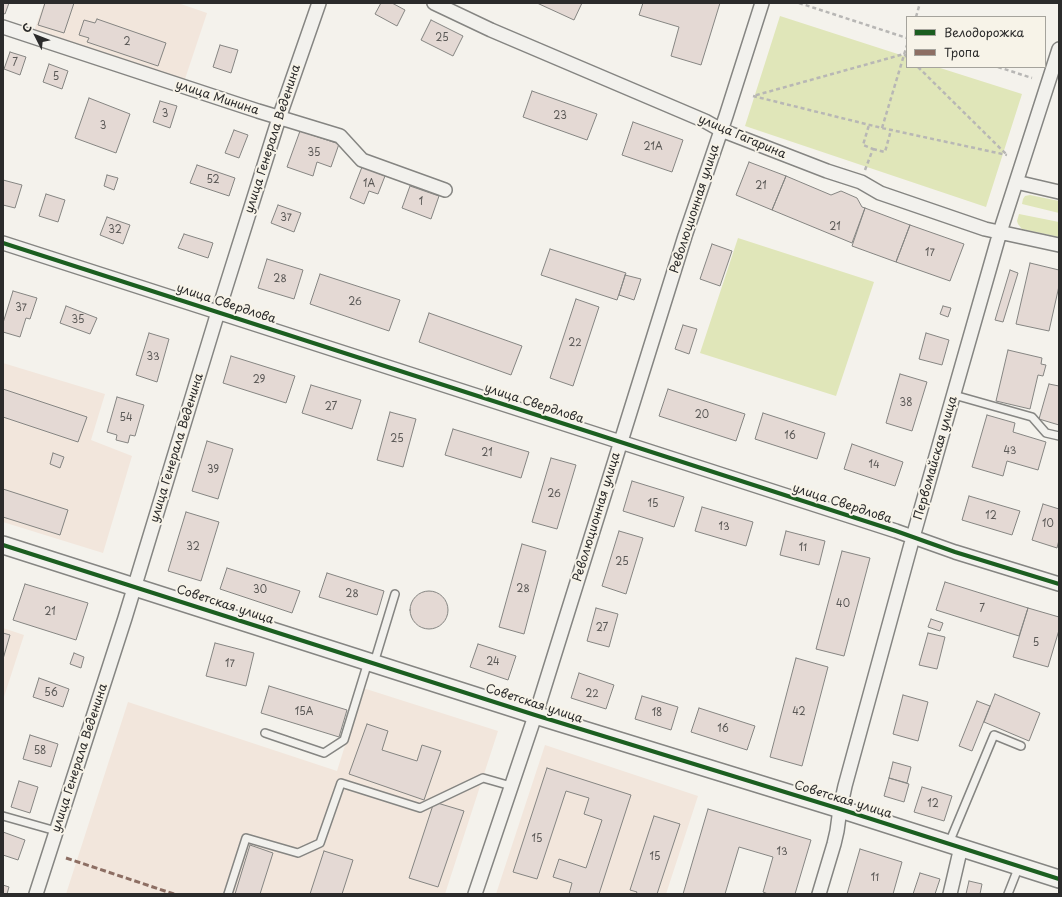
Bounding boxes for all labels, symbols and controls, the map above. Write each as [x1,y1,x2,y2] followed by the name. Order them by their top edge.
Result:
[16,16,56,56] north arrow
[906,16,1046,68] legend
[18,19,36,36] text: С
[944,23,1024,41] text: Велодорожка
[435,32,449,44] house number: 25
[123,36,131,48] house number: 2
[944,43,980,61] text: Тропа
[12,57,18,69] house number: 7
[242,63,304,215] street label: улица Генерала Веденина
[53,71,59,83] house number: 5
[173,78,261,118] street label: улица Минина
[162,108,168,120] house number: 3
[553,110,567,122] house number: 23
[696,112,788,162] street label: улица Гагарина
[100,120,106,132] house number: 3
[643,141,663,153] house number: 21А
[667,143,723,275] street label: Революционная улица
[308,147,320,159] house number: 35
[206,174,220,186] house number: 52
[363,178,375,190] house number: 1А
[755,180,767,192] house number: 21
[419,196,423,208] house number: 1
[280,212,292,224] house number: 37
[829,221,841,233] house number: 21
[108,224,122,236] house number: 32
[925,247,935,259] house number: 17
[273,273,287,285] house number: 28
[174,281,278,327] street label: улица Свердлова
[348,296,362,308] house number: 26
[15,302,27,314] house number: 37
[72,314,84,326] house number: 35
[568,337,582,349] house number: 22
[146,351,160,363] house number: 33
[147,372,207,524] street label: улица Генерала Веденина
[253,374,265,386] house number: 29
[482,381,586,427] street label: улица Свердлова
[911,395,961,521] street label: Первомайская улица
[900,397,912,409] house number: 38
[325,401,337,413] house number: 27
[695,409,709,421] house number: 20
[119,412,133,424] house number: 54
[784,430,796,442] house number: 16
[390,433,404,445] house number: 25
[1004,445,1016,457] house number: 43
[481,447,493,459] house number: 21
[570,451,624,583] street label: Революционная улица
[868,459,880,471] house number: 14
[207,464,219,476] house number: 39
[790,481,894,527] street label: улица Свердлова
[547,488,561,500] house number: 26
[648,498,658,510] house number: 15
[985,510,997,522] house number: 12
[1042,518,1054,530] house number: 10
[718,521,730,533] house number: 13
[186,541,200,553] house number: 32
[799,542,807,554] house number: 11
[615,556,629,568] house number: 25
[175,582,275,628] street label: Советская улица
[516,583,530,595] house number: 28
[253,584,267,596] house number: 30
[345,588,359,600] house number: 28
[836,598,850,610] house number: 40
[979,603,985,615] house number: 7
[44,606,56,618] house number: 21
[596,622,608,634] house number: 27
[1033,637,1039,649] house number: 5
[486,656,500,668] house number: 24
[225,658,235,670] house number: 17
[484,681,584,727] street label: Советская улица
[49,682,111,834] street label: улица Генерала Веденина
[44,687,58,699] house number: 56
[585,688,599,700] house number: 22
[295,706,313,718] house number: 15А
[792,706,806,718] house number: 42
[652,707,662,719] house number: 18
[717,723,729,735] house number: 16
[34,745,46,757] house number: 58
[792,778,894,822] street label: Советская улица
[927,798,939,810] house number: 12
[532,833,542,845] house number: 15
[776,846,788,858] house number: 13
[650,851,660,863] house number: 15
[871,872,879,884] house number: 11

